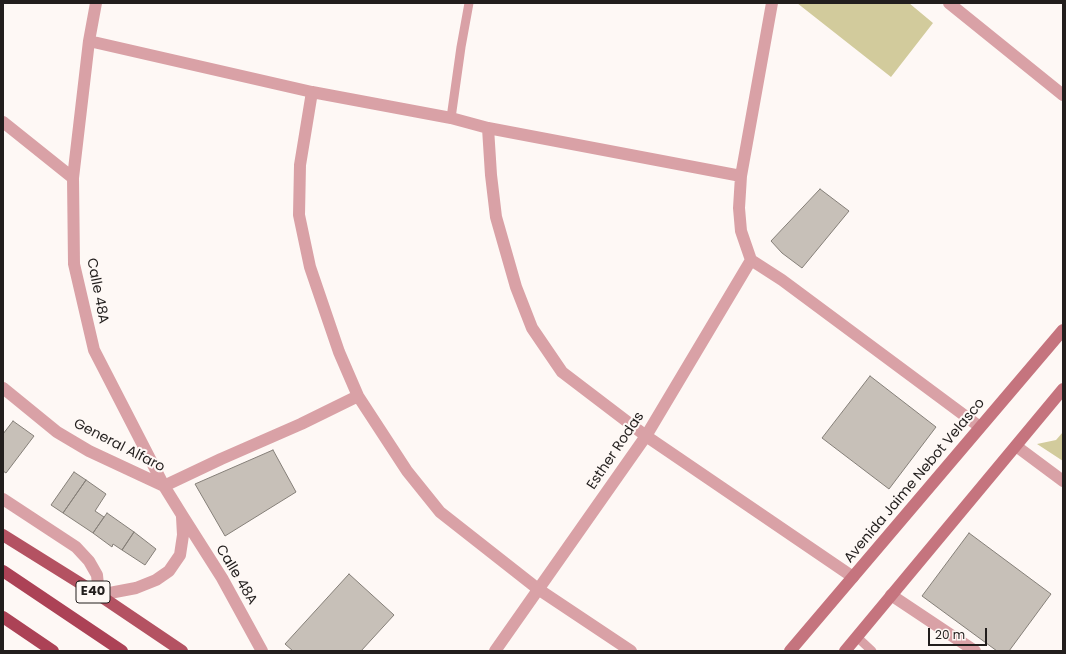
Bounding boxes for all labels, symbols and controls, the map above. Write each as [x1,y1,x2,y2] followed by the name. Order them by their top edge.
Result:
[82,257,112,325] street label: Calle 48A
[841,395,989,567] street label: Avenida Jaime Nebot Velasco
[584,409,648,493] street label: Esther Rodas
[71,416,167,476] street label: General Alfaro
[212,542,260,608] street label: Calle 48A
[76,581,110,603] road number: E40
[930,620,989,646] scale bar
[935,626,965,643] text: 20 m

